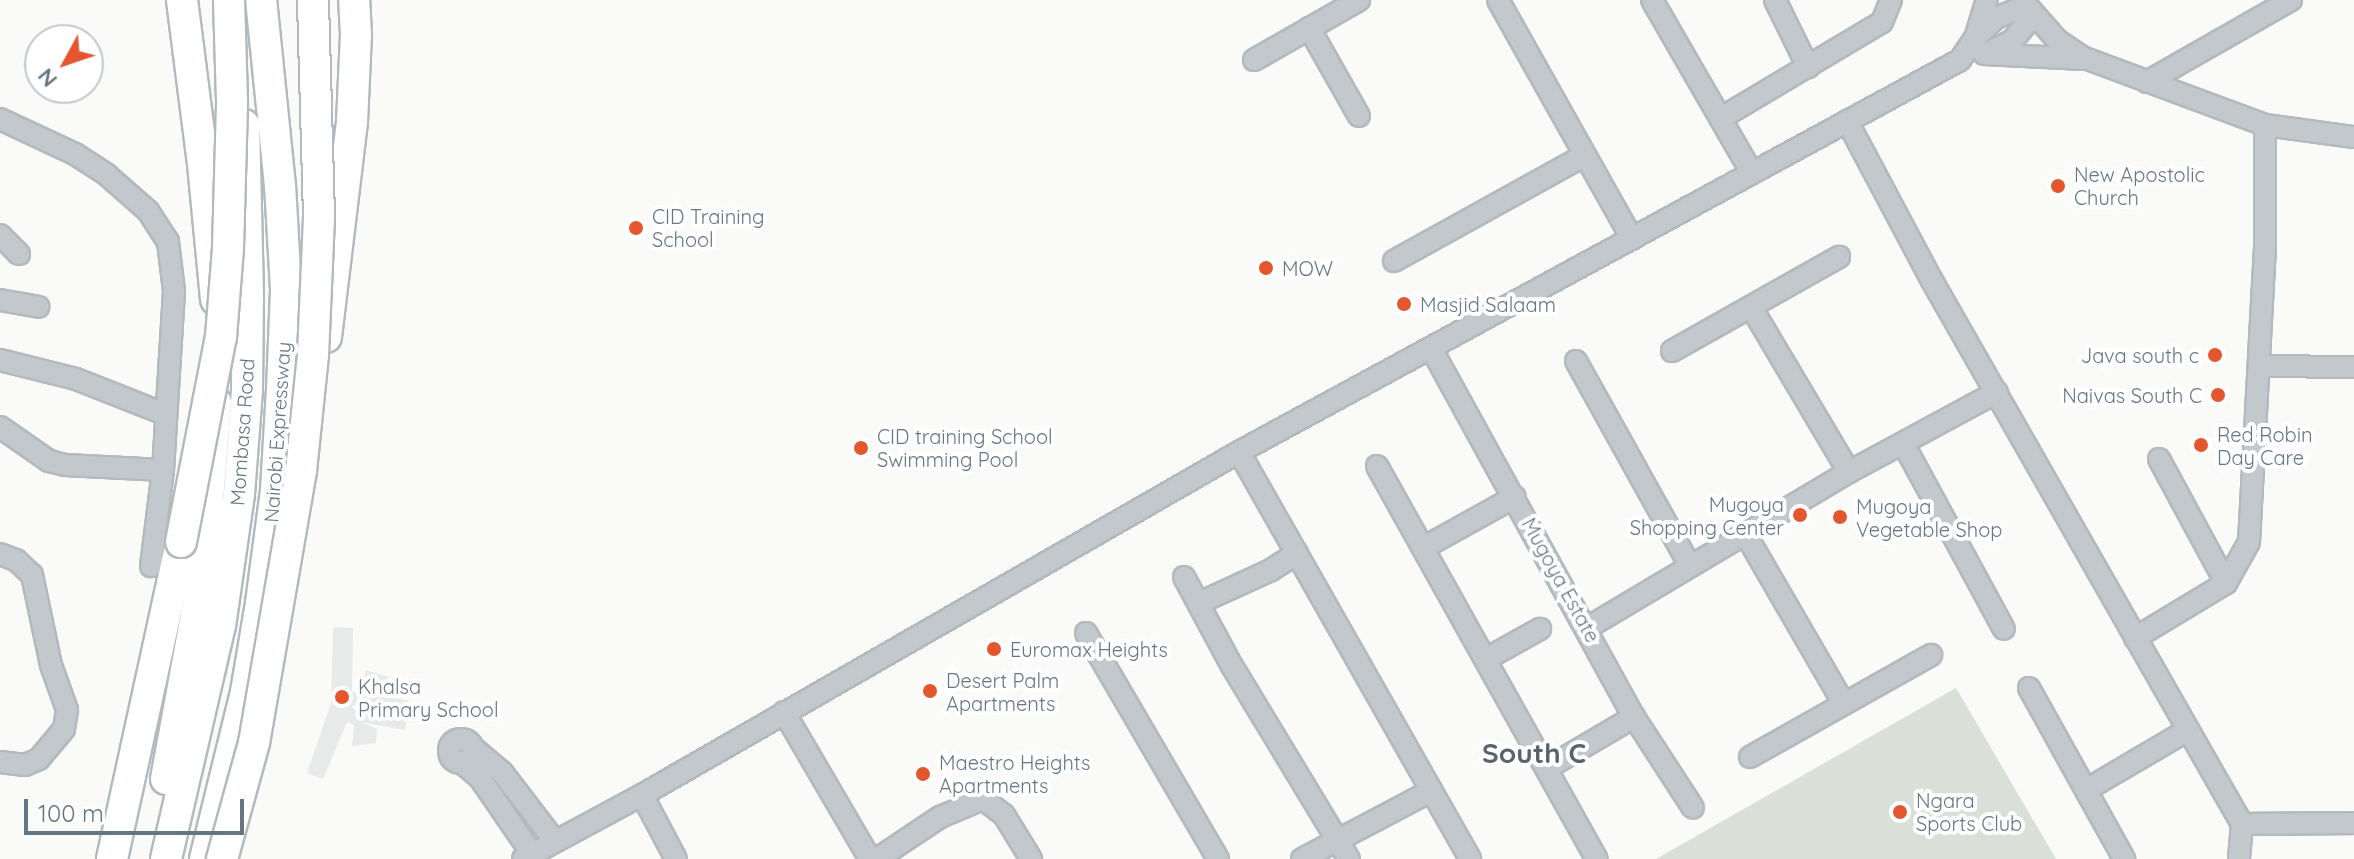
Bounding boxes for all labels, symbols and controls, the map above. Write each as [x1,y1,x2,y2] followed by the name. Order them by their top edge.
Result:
[24,24,104,104] north arrow
[31,63,63,93] text: N
[2074,162,2205,209] place label: New Apostolic Church
[2049,177,2067,195] marker: New Apostolic Church
[652,204,765,251] place label: CID Training School
[627,219,645,237] marker: CID Training School
[1282,256,1333,280] place label: MOW
[1257,259,1275,277] marker: MOW
[1420,292,1556,316] place label: Masjid Salaam
[1395,295,1413,313] marker: Masjid Salaam
[259,341,295,523] street label: Nairobi Expressway
[2081,343,2199,367] place label: Java south c
[2206,346,2224,364] marker: Java south c
[225,357,259,507] street label: Mombasa Road
[2062,383,2202,407] place label: Naivas South C
[2209,386,2227,404] marker: Naivas South C
[2217,422,2313,469] place label: Red Robin Day Care
[877,424,1053,471] place label: CID training School Swimming Pool
[2192,436,2210,454] marker: Red Robin Day Care
[852,439,870,457] marker: CID training School Swimming Pool
[1630,492,1784,539] place label: Mugoya Shopping Center
[1856,494,2002,541] place label: Mugoya Vegetable Shop
[1791,506,1809,524] marker: Mugoya Shopping Center
[1831,508,1849,526] marker: Mugoya Vegetable Shop
[1517,514,1605,646] street label: Mugoya Estate
[1010,637,1168,661] place label: Euromax Heights
[985,640,1003,658] marker: Euromax Heights
[946,668,1059,715] place label: Desert Palm Apartments
[358,674,498,721] place label: Khalsa Primary School
[921,682,939,700] marker: Desert Palm Apartments
[333,688,351,706] marker: Khalsa Primary School
[1482,736,1586,770] district label: South C
[939,750,1090,797] place label: Maestro Heights Apartments
[914,765,932,783] marker: Maestro Heights Apartments
[28,783,248,833] scale bar
[1916,788,2022,835] place label: Ngara Sports Club
[38,798,104,828] text: 100 m
[1891,803,1909,821] marker: Ngara Sports Club

